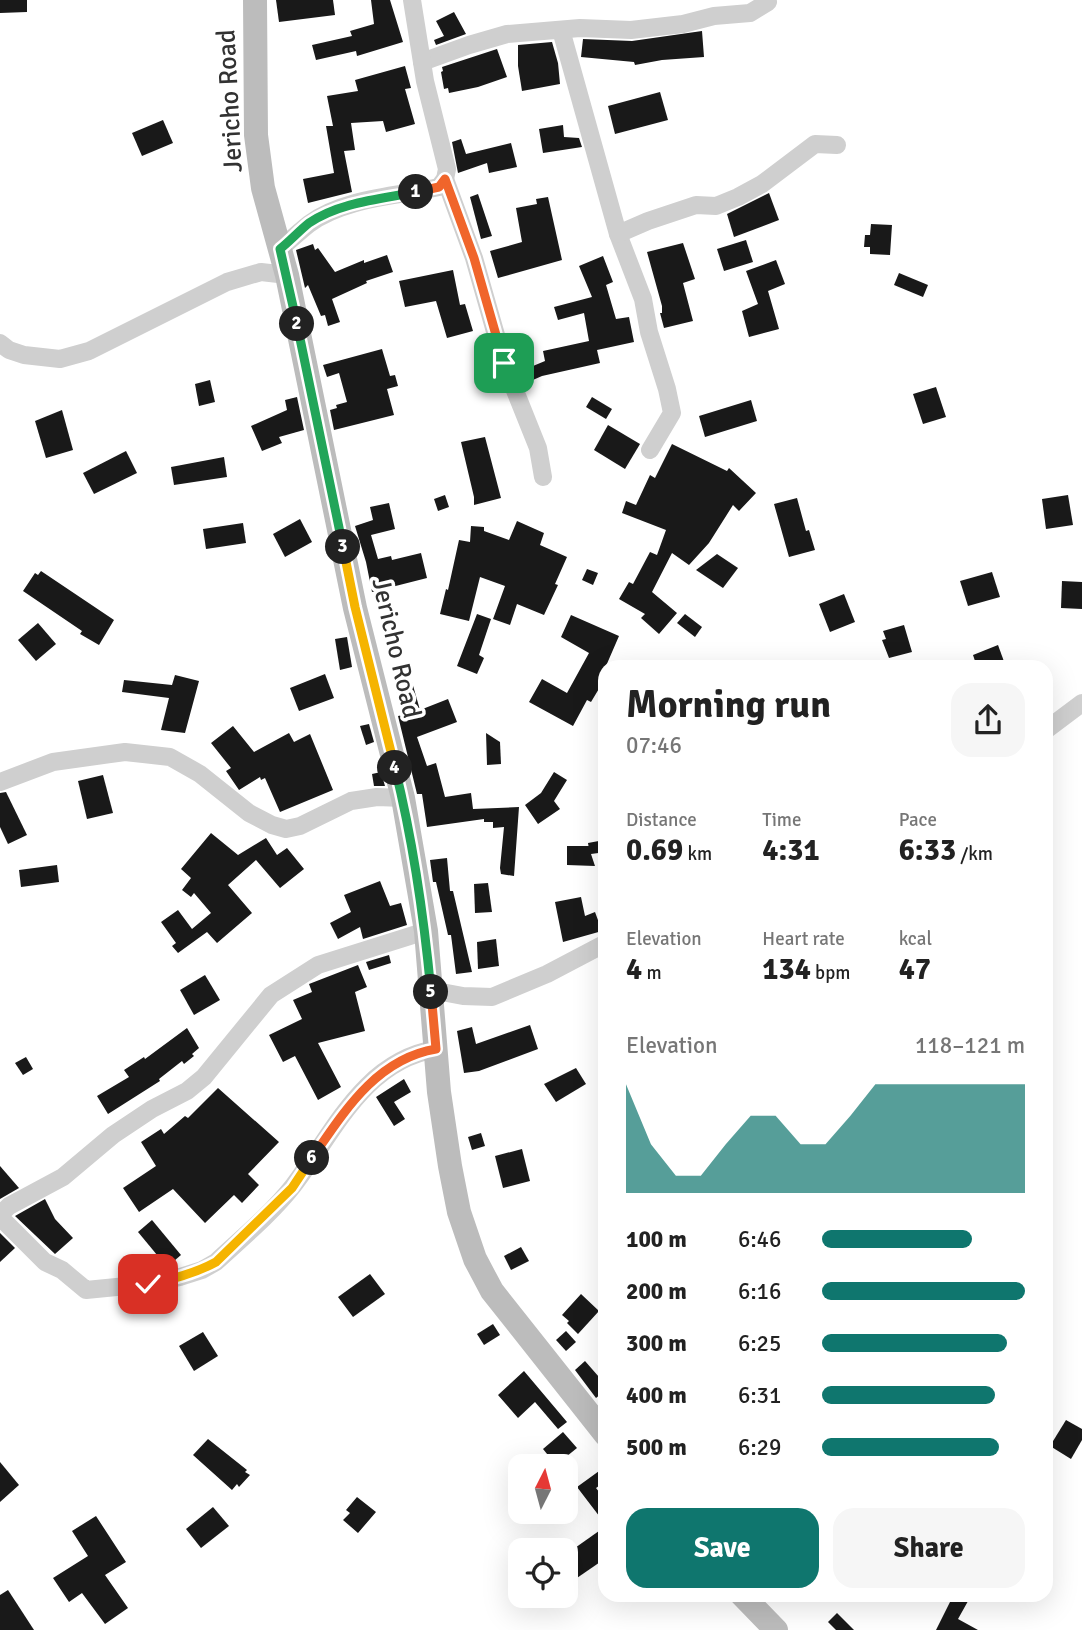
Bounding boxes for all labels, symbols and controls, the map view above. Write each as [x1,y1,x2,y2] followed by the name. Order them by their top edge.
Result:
[210,29,250,173] street label: Jericho Road
[398,174,434,210] pin: 1
[410,179,421,203] text: 1
[280,306,314,342] pin: 2
[291,311,302,335] text: 2
[474,333,534,393] pin
[485,344,523,382] icon: arrive
[326,530,360,564] pin: 3
[337,534,348,558] text: 3
[364,575,428,722] street label: Jericho Road
[626,681,831,728] text: Morning run
[951,683,1025,757] button: share
[626,731,682,760] text: 07:46
[378,750,412,786] pin: 4
[389,755,400,779] text: 4
[626,808,697,832] text: Distance
[762,808,801,832] text: Time
[899,808,937,832] text: Pace
[626,832,683,869] text: 0.69
[762,832,820,869] text: 4:31
[899,832,956,869] text: 6:33
[683,842,712,866] text: km
[956,842,993,866] text: /km
[626,927,702,951] text: Elevation
[762,927,845,951] text: Heart rate
[899,927,932,951] text: kcal
[626,951,642,988] text: 4
[762,951,811,988] text: 134
[899,951,931,988] text: 47
[642,961,662,985] text: m
[811,961,850,985] text: bpm
[414,974,448,1010] pin: 5
[425,979,436,1003] text: 5
[626,1031,718,1060] text: Elevation
[915,1031,1025,1060] text: 118–121 m
[294,1140,330,1176] pin: 6
[306,1145,317,1169] text: 6
[626,1225,687,1254] text: 100 m
[738,1225,781,1254] text: 6:46
[118,1254,178,1314] pin
[129,1265,167,1303] icon: check
[626,1277,687,1306] text: 200 m
[738,1277,781,1306] text: 6:16
[626,1329,687,1358] text: 300 m
[738,1329,781,1358] text: 6:25
[626,1381,687,1410] text: 400 m
[738,1381,781,1410] text: 6:31
[626,1433,687,1462] text: 500 m
[738,1433,781,1462] text: 6:29
[508,1454,578,1524] north arrow
[508,1454,578,1608] map controls
[626,1508,819,1588] button: Save
[833,1508,1025,1588] button: Share
[508,1538,578,1608] button: locate

